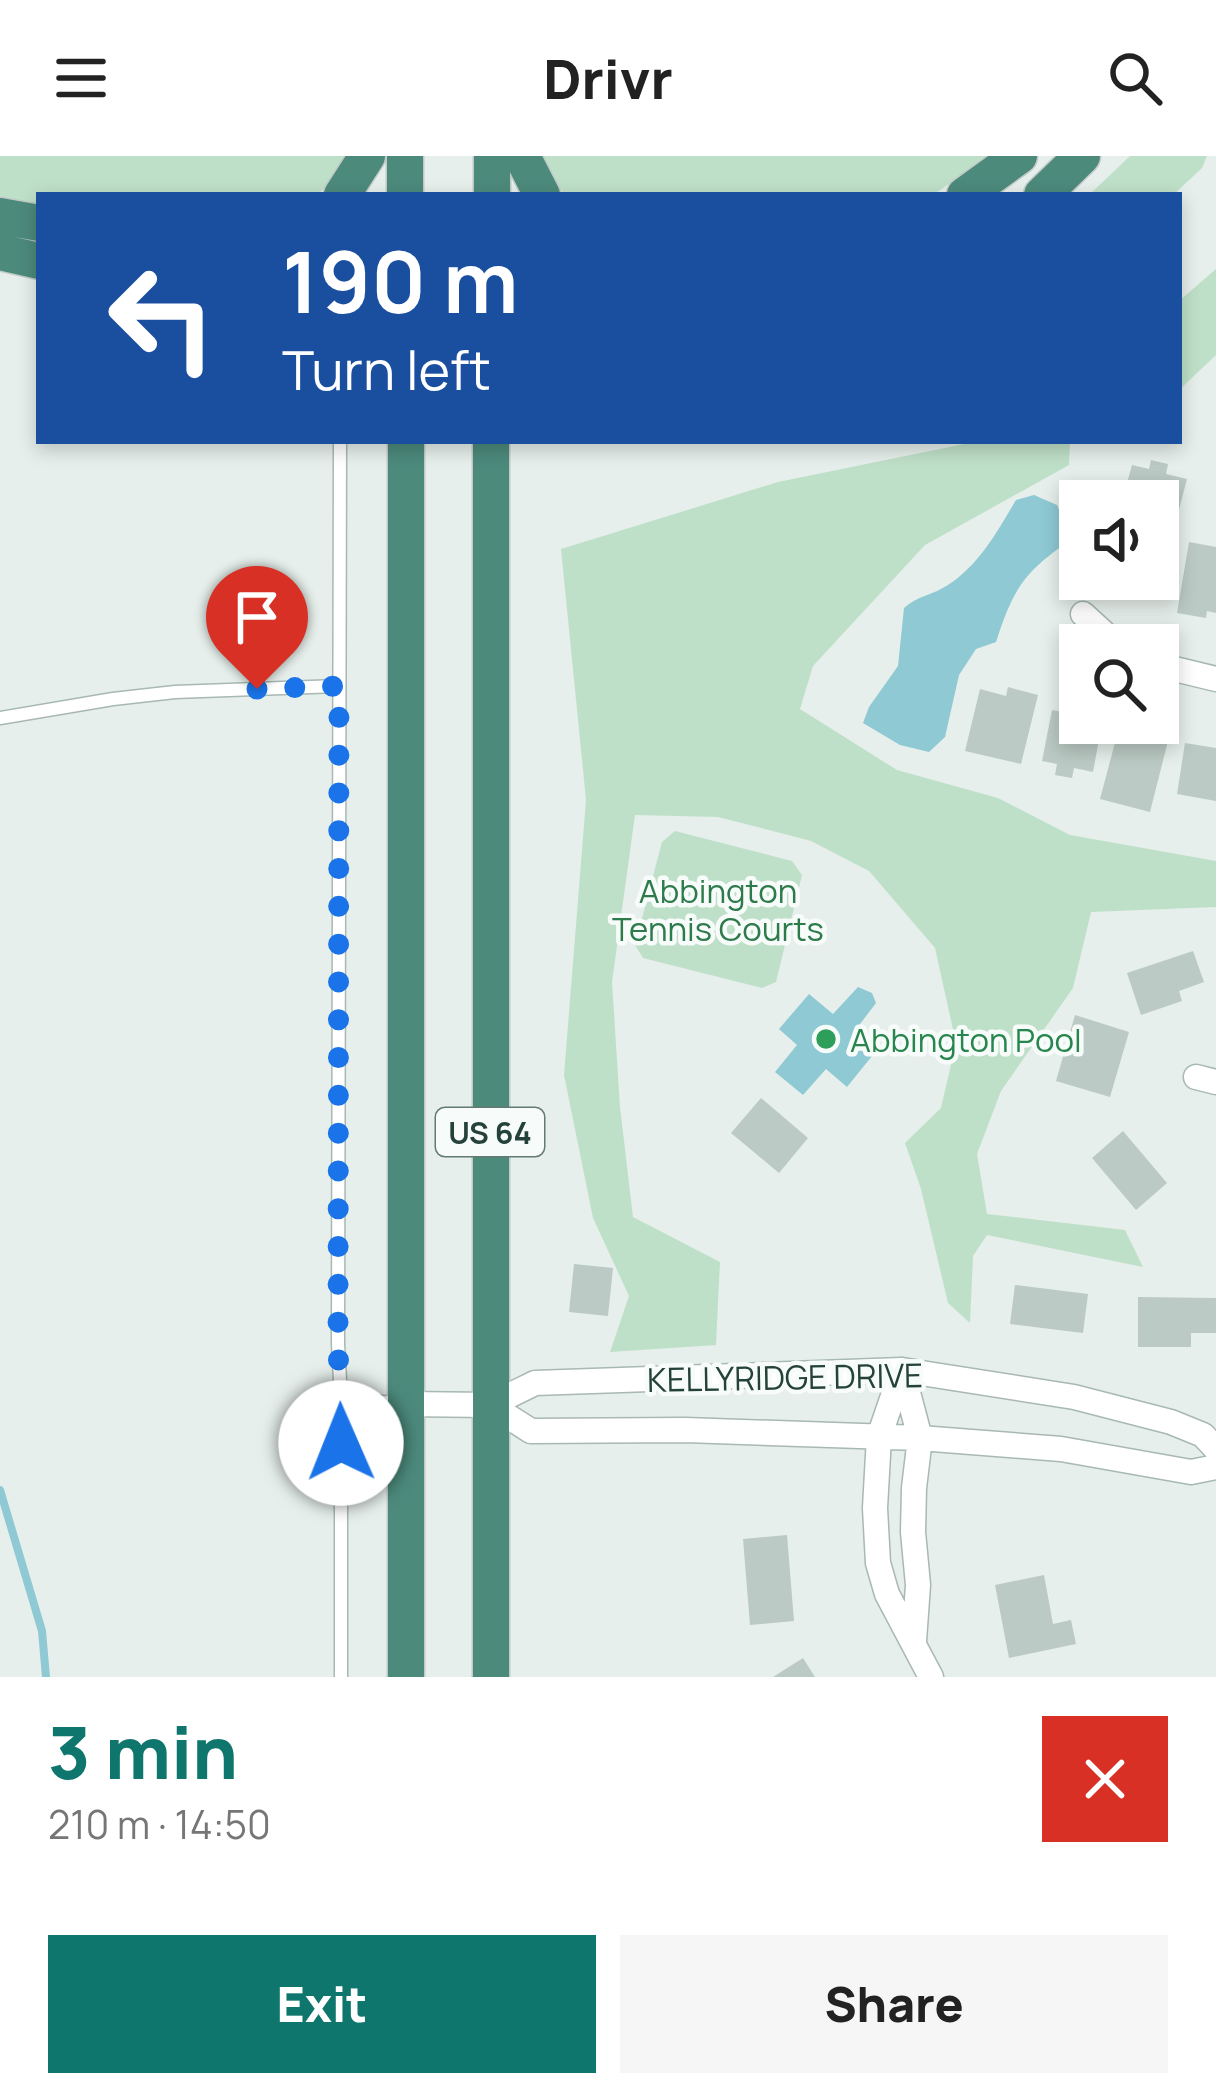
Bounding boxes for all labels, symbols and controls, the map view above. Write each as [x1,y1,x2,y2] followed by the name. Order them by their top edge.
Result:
[543,41,673,115] text: Drivr
[48,45,114,111] icon: menu
[1102,45,1168,111] icon: search
[282,223,519,338] text: 190 m
[84,240,240,396] icon: left
[282,332,491,406] text: Turn left
[1059,480,1179,744] map controls
[1059,480,1179,600] button: sound
[206,566,308,689] pin
[224,584,290,650] icon: arrive
[1059,624,1179,744] button: search
[612,868,824,951] park label: Abbington Tennis Courts
[850,1017,1082,1062] place label: Abbington Pool
[813,1026,839,1052] marker: Abbington Pool
[436,1108,544,1156] road number: US 64
[647,1352,923,1402] street label: KELLYRIDGE DRIVE
[278,1380,404,1506] position arrow
[48,1702,238,1801] text: 3 min
[1042,1716,1168,1842] button: close
[48,1797,271,1851] text: 210 m · 14:50
[48,1935,596,2073] button: Exit
[620,1935,1168,2073] button: Share

